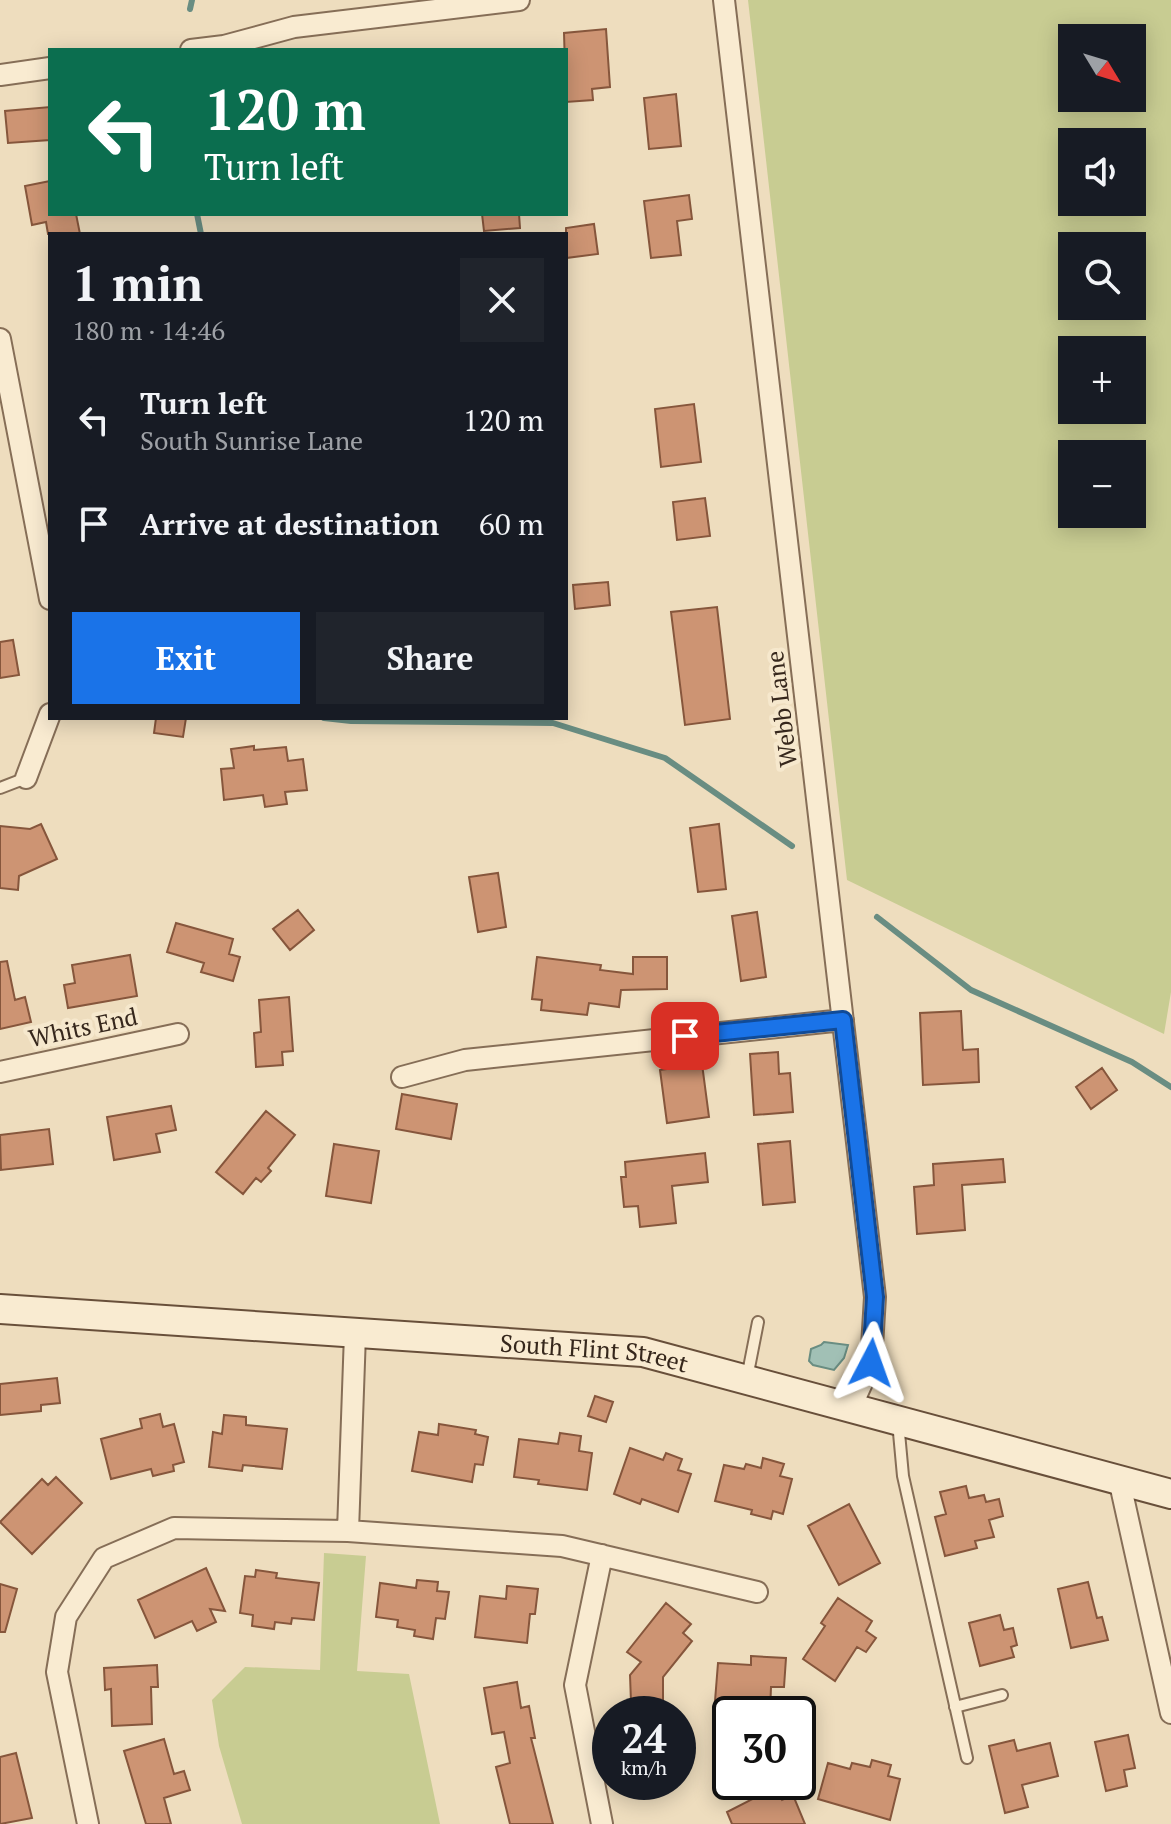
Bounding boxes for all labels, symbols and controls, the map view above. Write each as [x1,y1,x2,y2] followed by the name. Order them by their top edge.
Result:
[1058,24,1146,112] north arrow
[1058,24,1146,528] map controls
[204,72,366,146] text: 120 m
[72,80,176,184] icon: left
[1058,128,1146,216] button: sound
[204,143,344,190] text: Turn left
[1058,232,1146,320] button: search
[72,251,203,315] text: 1 min
[460,258,544,342] button: close
[72,313,225,347] text: 180 m · 14:46
[1058,336,1146,424] button: +
[140,383,267,423] text: Turn left
[72,398,116,442] icon: left
[463,400,544,440] text: 120 m
[140,423,363,457] text: South Sunrise Lane
[1058,440,1146,528] button: −
[72,502,116,546] icon: arrive
[140,504,439,544] text: Arrive at destination
[479,504,544,544] text: 60 m
[72,612,300,704] button: Exit
[316,612,544,704] button: Share
[758,649,804,769] street label: Webb Lane
[26,1000,140,1054] street label: Whits End
[651,1002,719,1070] pin
[663,1014,707,1058] icon: arrive
[829,1321,913,1405] position arrow
[499,1326,692,1379] street label: South Flint Street
[712,1696,816,1800] speed limit sign: 30
[621,1711,667,1764] text: 24
[621,1754,667,1781] text: km/h

